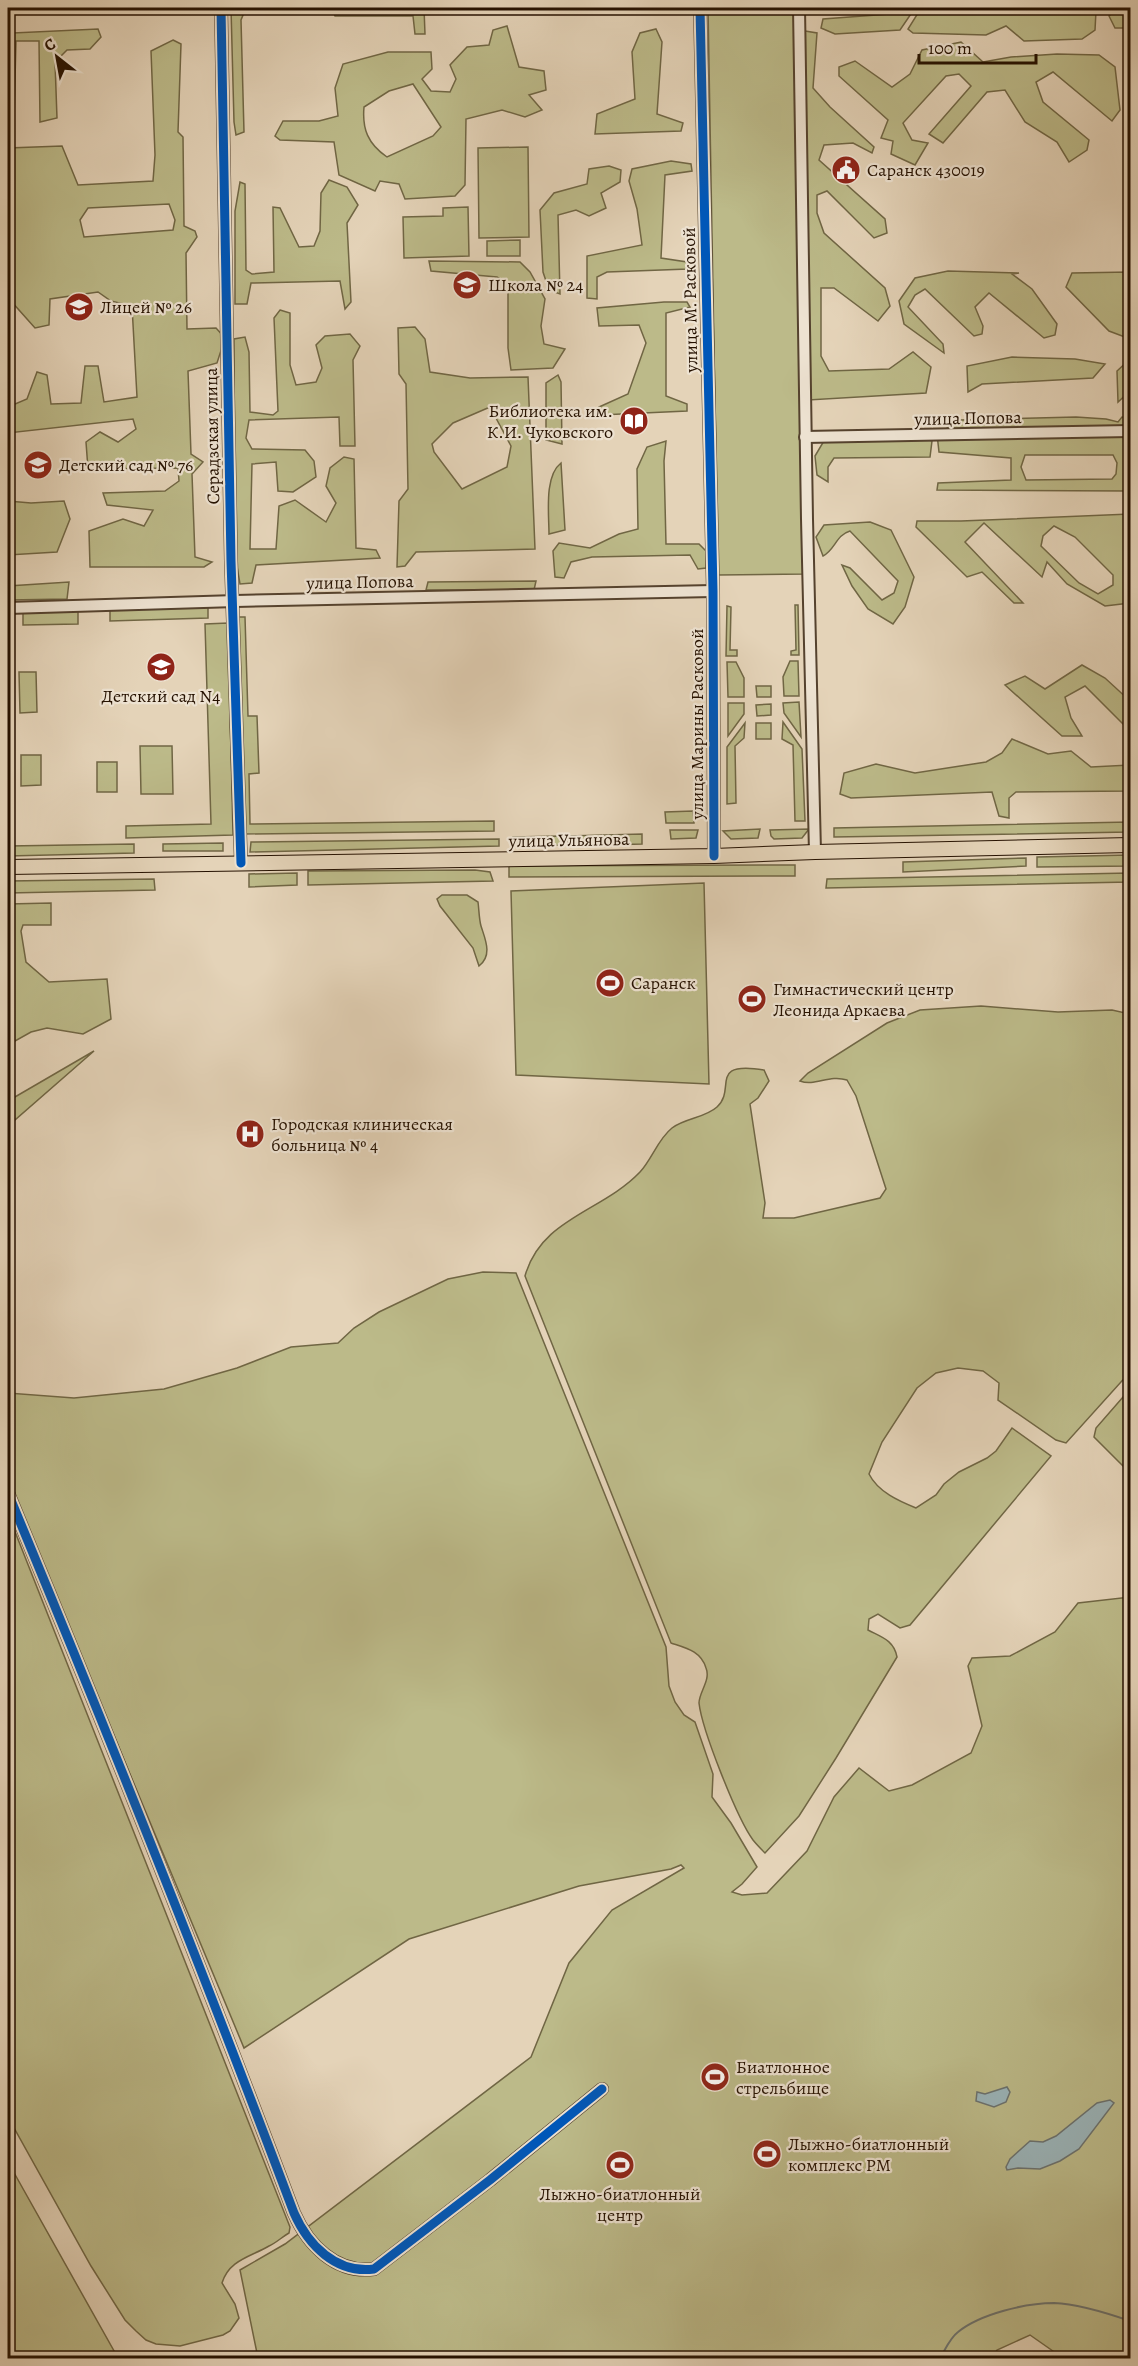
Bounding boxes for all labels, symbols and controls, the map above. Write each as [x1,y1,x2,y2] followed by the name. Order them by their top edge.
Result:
[27,27,87,87] north arrow
[919,27,1036,65] scale bar
[40,33,60,57] text: С
[928,36,972,60] text: 100 m
[830,154,862,186] public building icon: Саранск 430019
[867,158,985,182] place label: Саранск 430019
[677,227,703,374] street label: улица М. Расковой
[451,269,483,301] school or university icon: Школа № 24
[488,273,583,297] place label: Школа № 24
[63,291,95,323] school or university icon: Лицей № 26
[100,295,192,319] place label: Лицей № 26
[199,367,225,505] street label: Серадзская улица
[487,399,613,444] place label: Библиотека им. К.И. Чуковского
[618,405,650,437] library icon: Библиотека им. К.И. Чуковского
[913,405,1023,431] street label: улица Попова
[22,449,54,481] school or university icon: Детский сад № 76
[59,453,193,477] place label: Детский сад № 76
[305,569,415,595] street label: улица Попова
[685,629,709,820] street label: улица Марины Расковой
[145,651,177,683] school or university icon: Детский сад N4
[102,684,220,708] place label: Детский сад N4
[507,827,630,853] street label: улица Ульянова
[594,967,626,999] sports icon: Саранск
[631,971,696,995] place label: Саранск
[773,977,954,1022] place label: Гимнастический центр Леонида Аркаева
[736,983,768,1015] sports icon: Гимнастический центр Леонида Аркаева
[271,1112,453,1157] place label: Городская клиническая больница № 4
[234,1118,266,1150] hospital icon: Городская клиническая больница № 4
[736,2055,830,2100] place label: Биатлонное стрельбище
[699,2061,731,2093] sports icon: Биатлонное стрельбище
[788,2132,949,2177] place label: Лыжно-биатлонный комплекс РМ
[751,2138,783,2170] sports icon: Лыжно-биатлонный комплекс РМ
[604,2149,636,2181] sports icon: Лыжно-биатлонный центр
[539,2182,701,2227] place label: Лыжно-биатлонный центр

